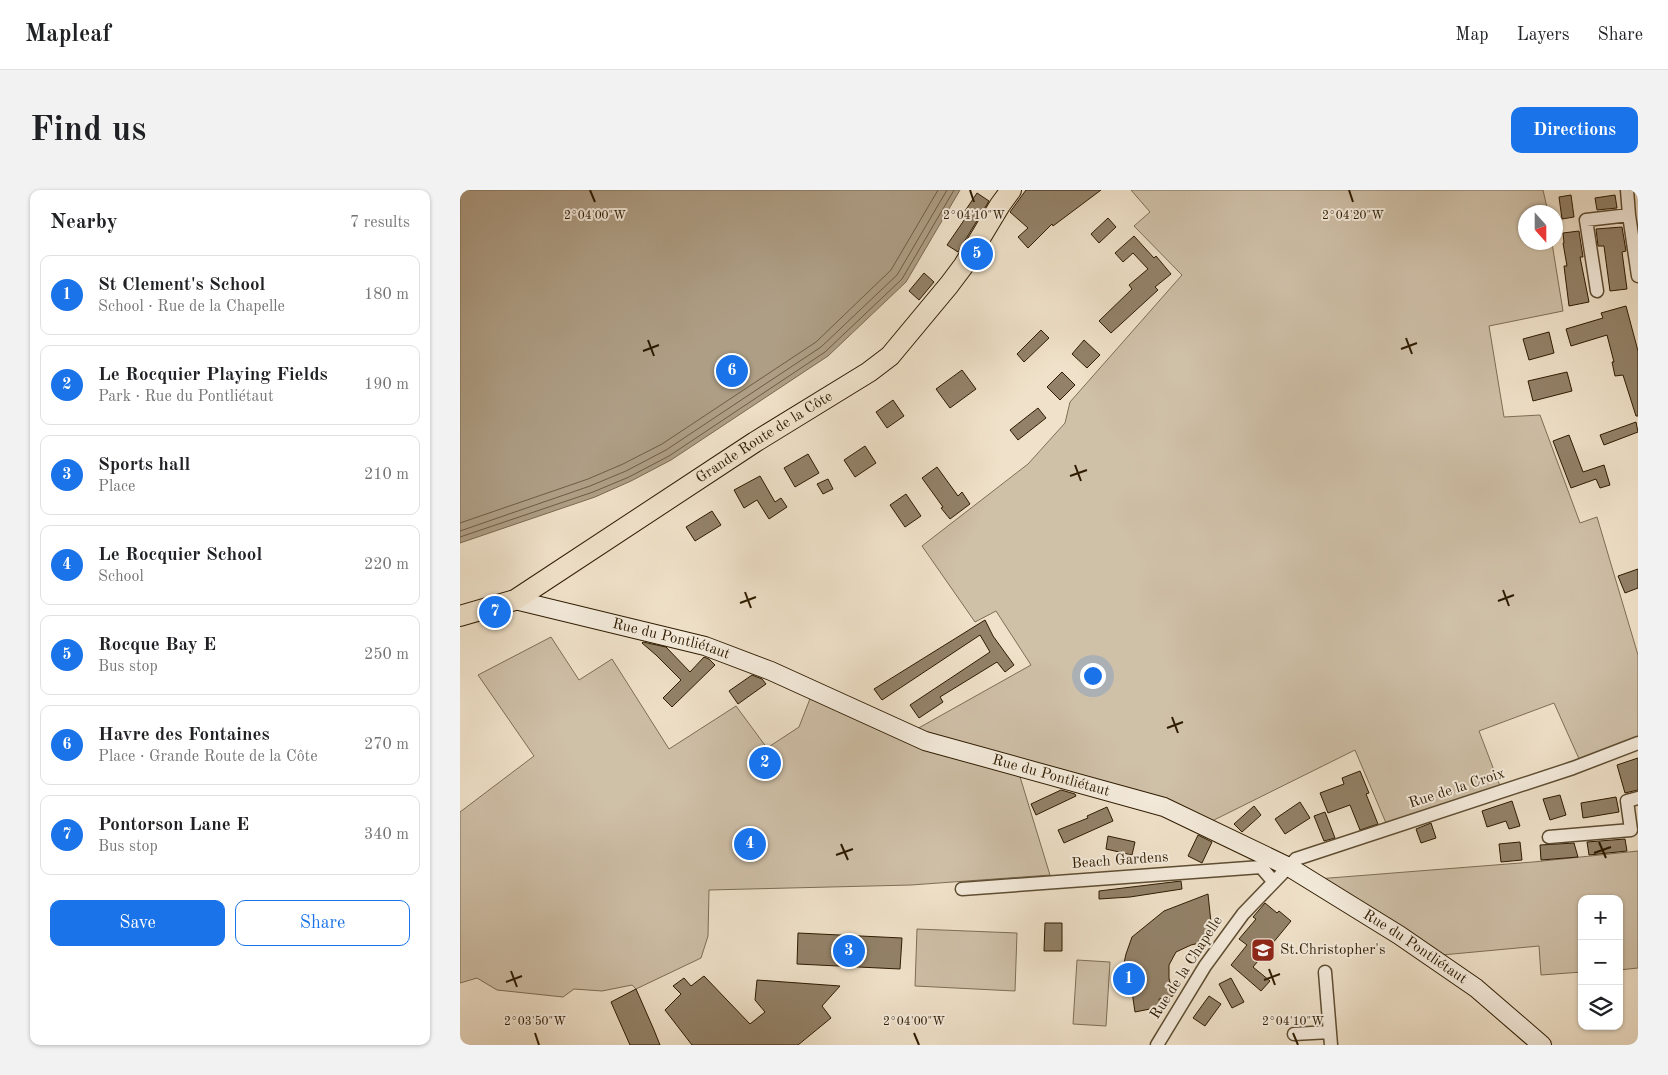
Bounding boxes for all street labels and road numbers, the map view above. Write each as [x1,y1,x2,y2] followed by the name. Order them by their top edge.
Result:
[693,389,835,486] street label: Grande Route de la Côte
[611,616,732,662] street label: Rue du Pontliétaut
[991,752,1111,799] street label: Rue du Pontliétaut
[1407,766,1507,812] street label: Rue de la Croix
[1071,850,1169,872] street label: Beach Gardens
[1360,907,1470,987] street label: Rue du Pontliétaut
[1148,914,1226,1022] street label: Rue de la Chapelle

